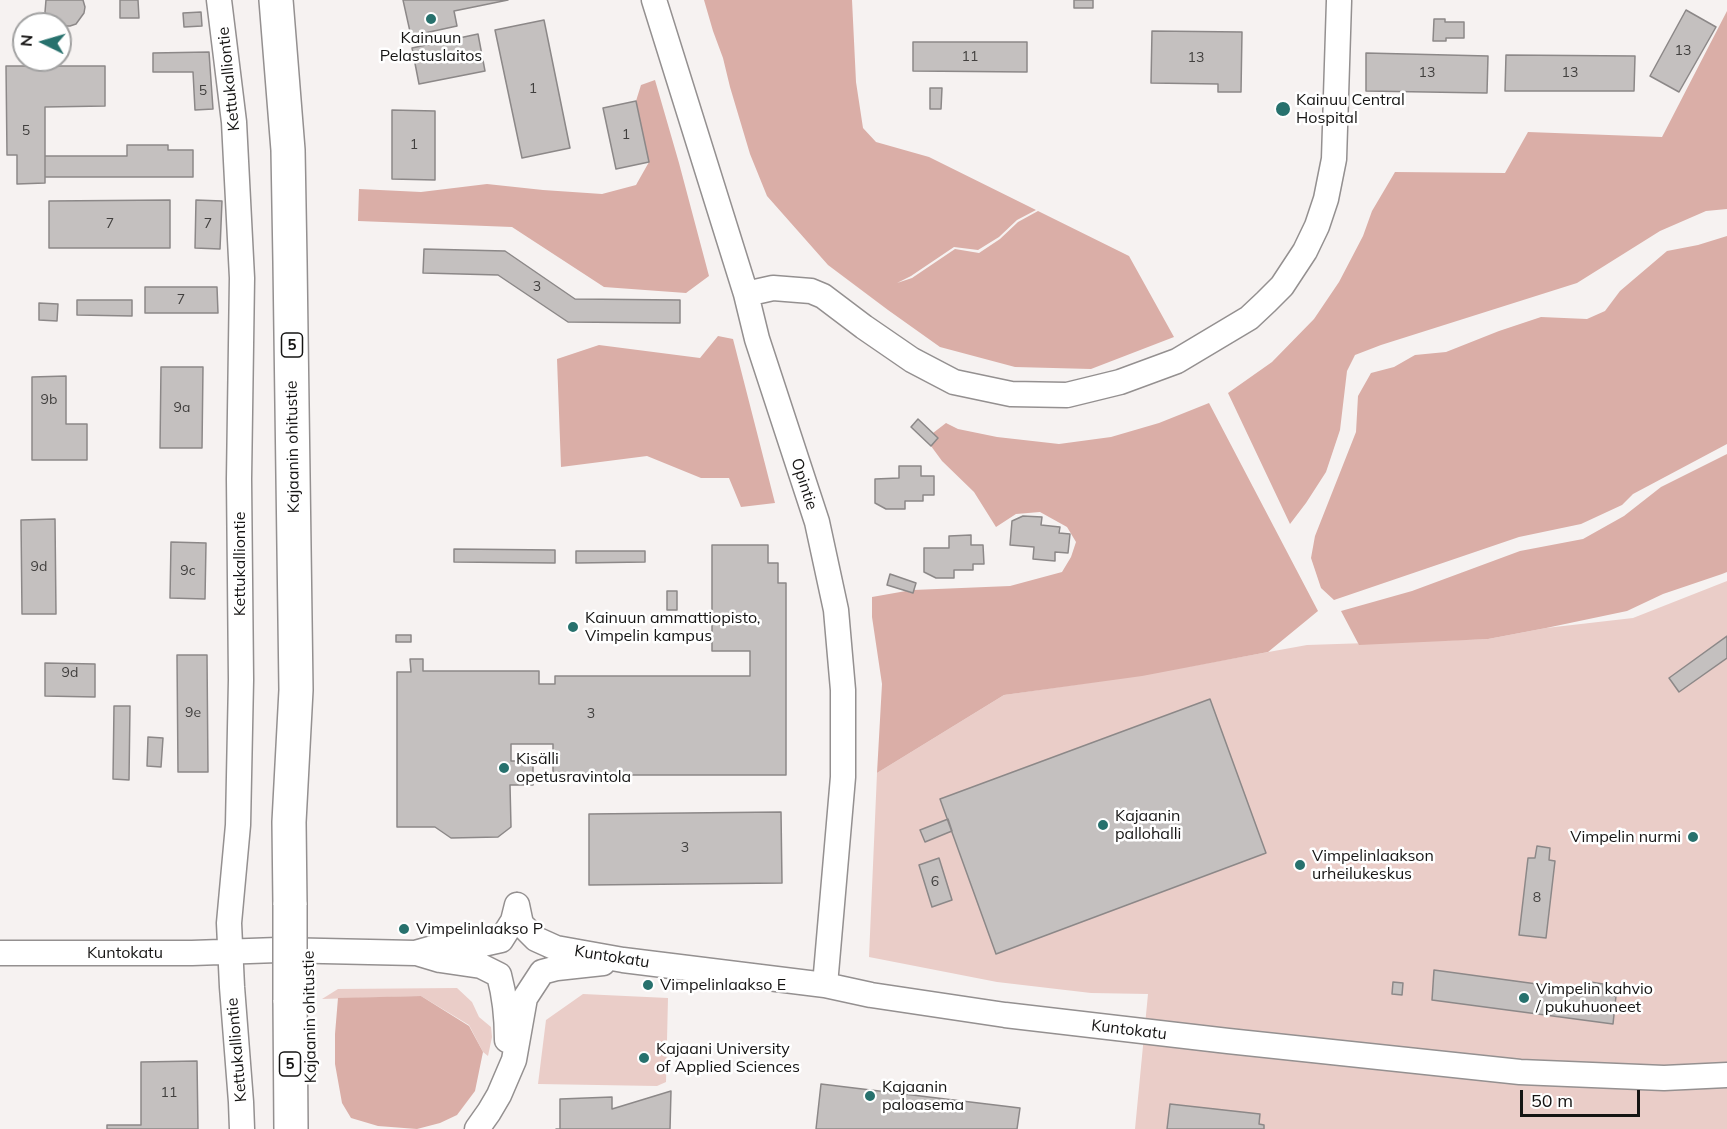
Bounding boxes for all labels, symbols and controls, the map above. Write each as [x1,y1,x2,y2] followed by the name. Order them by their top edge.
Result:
[12,12,72,72] north arrow
[424,12,438,26] marker: Kainuun Pelastuslaitos
[214,26,244,132] street label: Kettukalliontie
[380,28,482,66] place label: Kainuun Pelastuslaitos
[16,34,37,48] text: N
[1675,43,1691,59] house number: 13
[962,49,978,65] house number: 11
[1188,50,1204,66] house number: 13
[1419,65,1435,81] house number: 13
[1562,65,1578,81] house number: 13
[529,81,537,97] house number: 1
[199,83,207,99] house number: 5
[1296,90,1405,128] place label: Kainuu Central Hospital
[1274,100,1292,118] marker: Kainuu Central Hospital
[22,123,30,139] house number: 5
[622,127,630,143] house number: 1
[410,137,418,153] house number: 1
[106,216,114,232] house number: 7
[204,216,212,232] house number: 7
[533,279,541,295] house number: 3
[177,292,185,308] house number: 7
[282,333,302,357] road number: 5
[282,381,304,513] street label: Kajaanin ohitustie
[41,392,57,408] house number: 9b
[174,400,190,416] house number: 9a
[787,456,821,512] street label: Opintie
[230,512,250,616] street label: Kettukalliontie
[31,559,47,575] house number: 9d
[180,563,196,579] house number: 9c
[585,608,760,646] place label: Kainuun ammattiopisto, Vimpelin kampus
[566,620,580,634] marker: Kainuun ammattiopisto, Vimpelin kampus
[62,665,78,681] house number: 9d
[185,705,201,721] house number: 9e
[587,706,595,722] house number: 3
[516,749,631,787] place label: Kisälli opetusravintola
[497,761,511,775] marker: Kisälli opetusravintola
[1115,806,1181,844] place label: Kajaanin pallohalli
[1096,818,1110,832] marker: Kajaanin pallohalli
[1570,827,1681,847] place label: Vimpelin nurmi
[1686,830,1700,844] marker: Vimpelin nurmi
[681,840,689,856] house number: 3
[1312,846,1434,884] place label: Vimpelinlaakson urheilukeskus
[1293,858,1307,872] marker: Vimpelinlaakson urheilukeskus
[931,874,939,890] house number: 6
[1533,890,1541,906] house number: 8
[416,919,543,939] place label: Vimpelinlaakso P
[397,922,411,936] marker: Vimpelinlaakso P
[573,942,651,972] street label: Kuntokatu
[87,943,163,963] street label: Kuntokatu
[299,951,321,1083] street label: Kajaanin ohitustie
[660,975,786,995] place label: Vimpelinlaakso E
[641,978,655,992] marker: Vimpelinlaakso E
[1536,979,1653,1017] place label: Vimpelin kahvio / pukuhuoneet
[1517,991,1531,1005] marker: Vimpelin kahvio / pukuhuoneet
[223,997,251,1103] street label: Kettukalliontie
[1090,1016,1168,1044] street label: Kuntokatu
[656,1039,800,1077] place label: Kajaani University of Applied Sciences
[637,1051,651,1065] marker: Kajaani University of Applied Sciences
[280,1052,300,1076] road number: 5
[882,1077,964,1115] place label: Kajaanin paloasema
[1523,1078,1643,1116] scale bar
[161,1085,177,1101] house number: 11
[863,1089,877,1103] marker: Kajaanin paloasema
[1531,1089,1573,1112] text: 50 m

